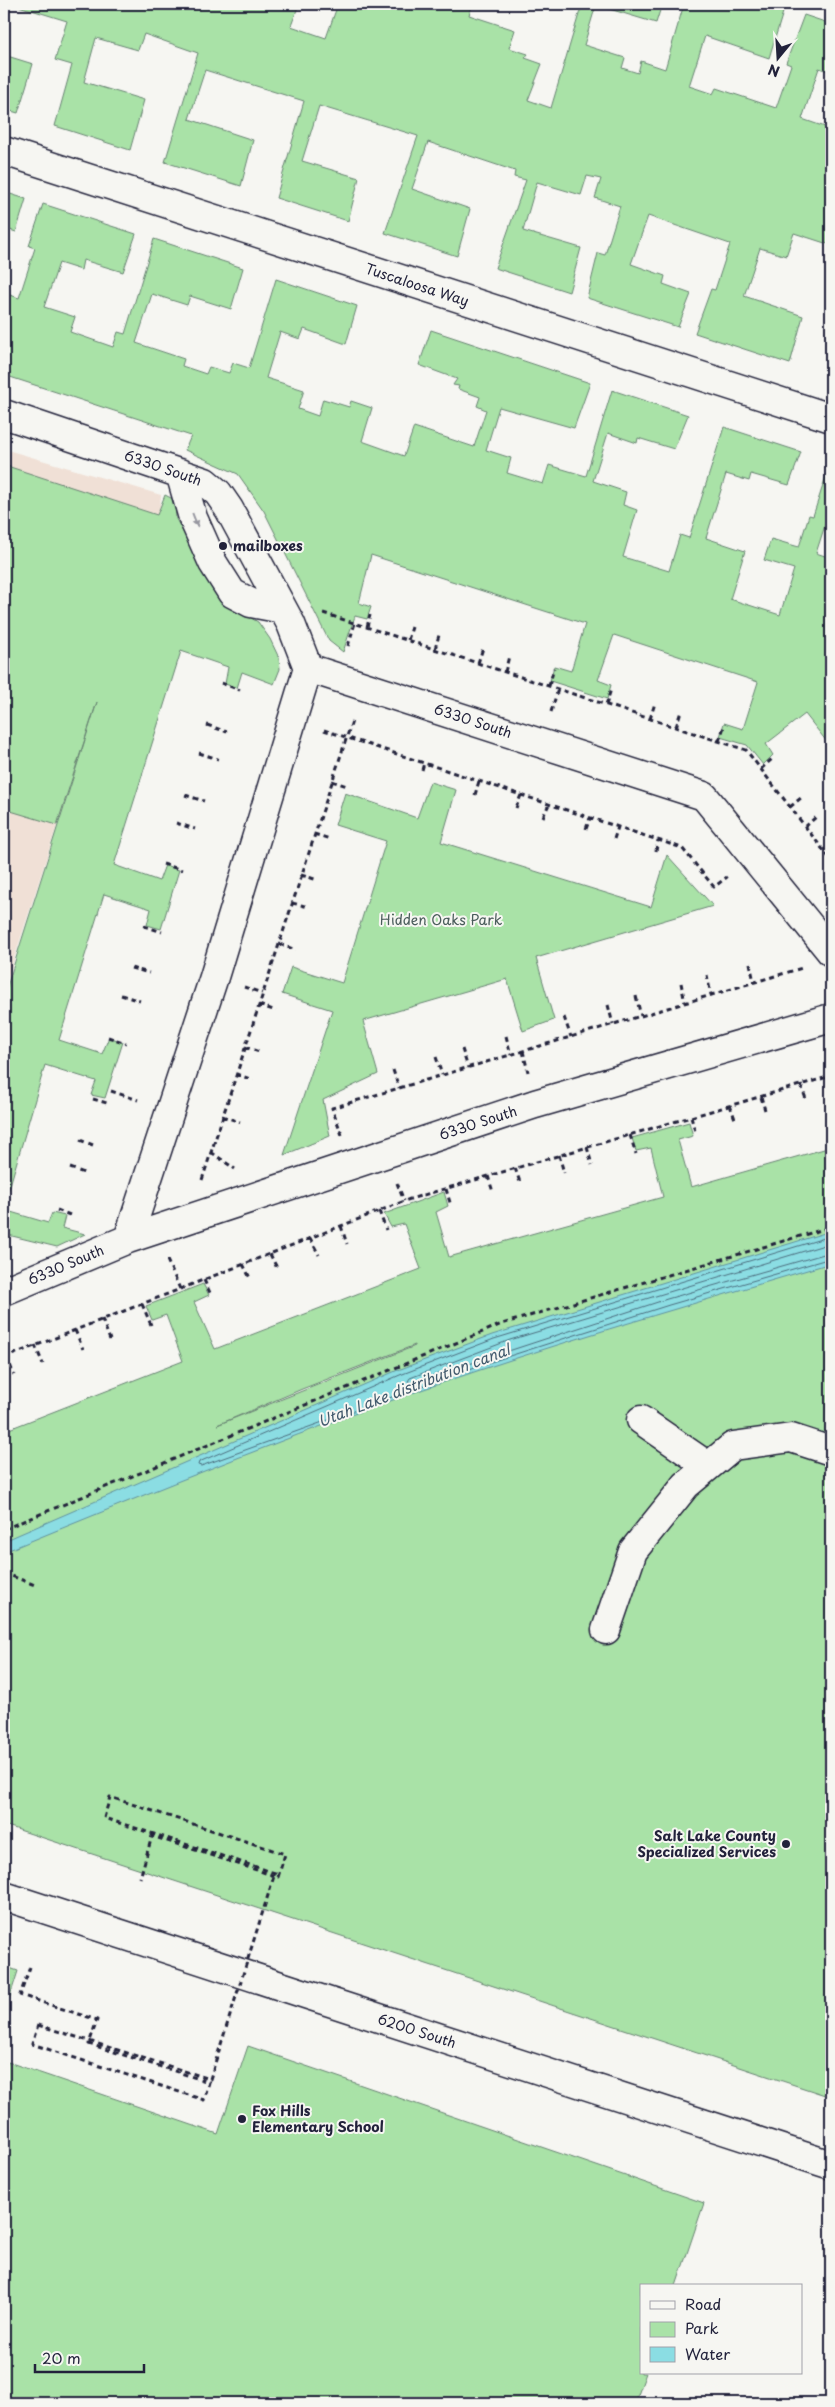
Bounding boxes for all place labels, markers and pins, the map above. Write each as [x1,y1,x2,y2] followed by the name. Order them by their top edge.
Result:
[233,535,303,556] place label: mailboxes
[217,540,229,552] marker: mailboxes
[637,1825,776,1862] place label: Salt Lake County Specialized Services
[780,1838,792,1850] marker: Salt Lake County Specialized Services
[252,2100,384,2137] place label: Fox Hills Elementary School
[236,2113,248,2125] marker: Fox Hills Elementary School

